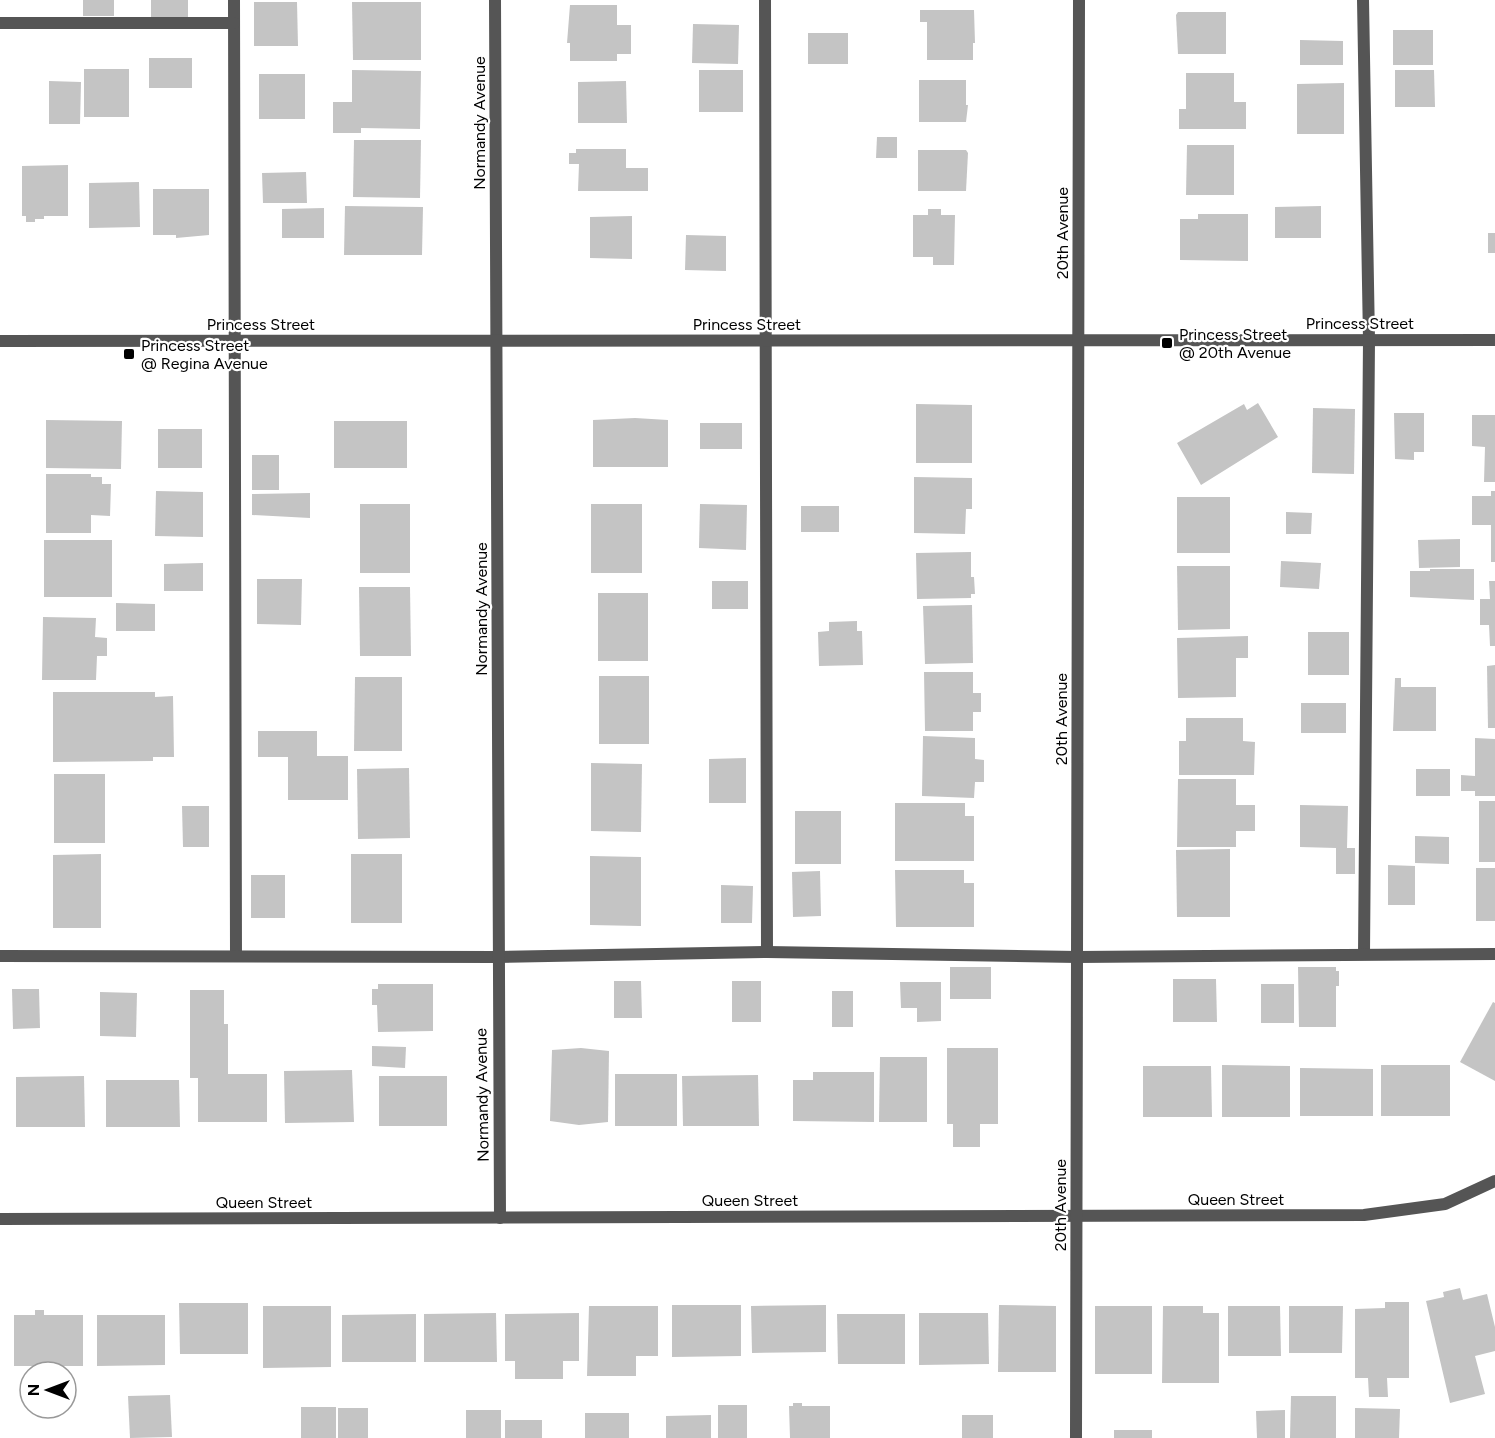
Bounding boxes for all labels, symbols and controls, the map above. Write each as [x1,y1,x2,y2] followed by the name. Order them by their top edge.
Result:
[470,56,489,190] street label: Normandy Avenue
[1053,187,1072,279] street label: 20th Avenue
[1306,314,1414,333] street label: Princess Street
[207,315,315,334] street label: Princess Street
[693,315,801,334] street label: Princess Street
[1179,325,1291,362] place label: Princess Street @ 20th Avenue
[141,336,268,373] place label: Princess Street @ Regina Avenue
[1160,336,1174,350] marker: Princess Street @ 20th Avenue
[122,347,136,361] marker: Princess Street @ Regina Avenue
[472,542,491,676] street label: Normandy Avenue
[1052,673,1071,765] street label: 20th Avenue
[471,1028,493,1162] street label: Normandy Avenue
[1051,1159,1070,1251] street label: 20th Avenue
[1188,1190,1284,1209] street label: Queen Street
[702,1191,798,1210] street label: Queen Street
[216,1193,312,1212] street label: Queen Street
[18,1360,78,1420] north arrow
[24,1384,43,1396] text: N

